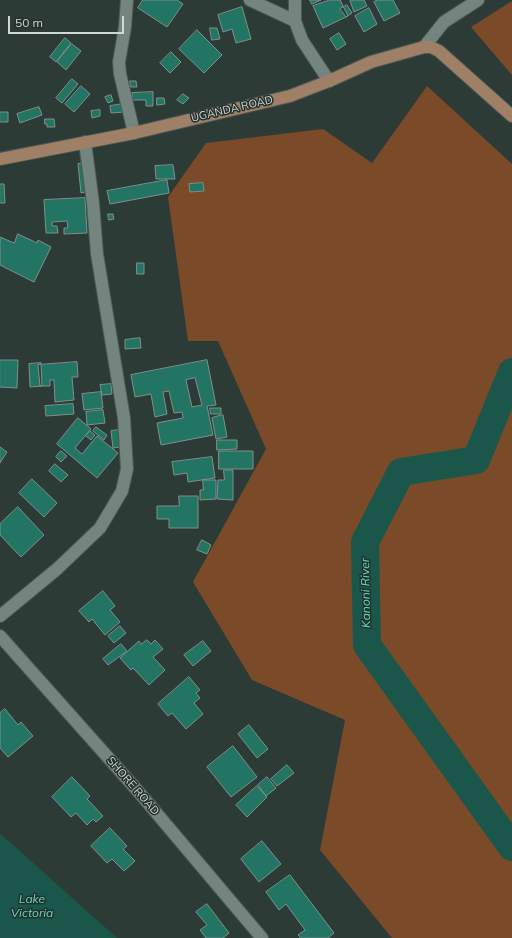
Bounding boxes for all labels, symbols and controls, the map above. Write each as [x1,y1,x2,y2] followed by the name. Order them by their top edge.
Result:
[10,8,126,34] scale bar
[15,15,43,30] text: 50 m
[190,93,274,125] street label: UGANDA ROAD
[358,558,374,628] water label: Kanoni River
[104,754,162,818] street label: SHORE ROAD
[11,892,53,920] water label: Lake Victoria

